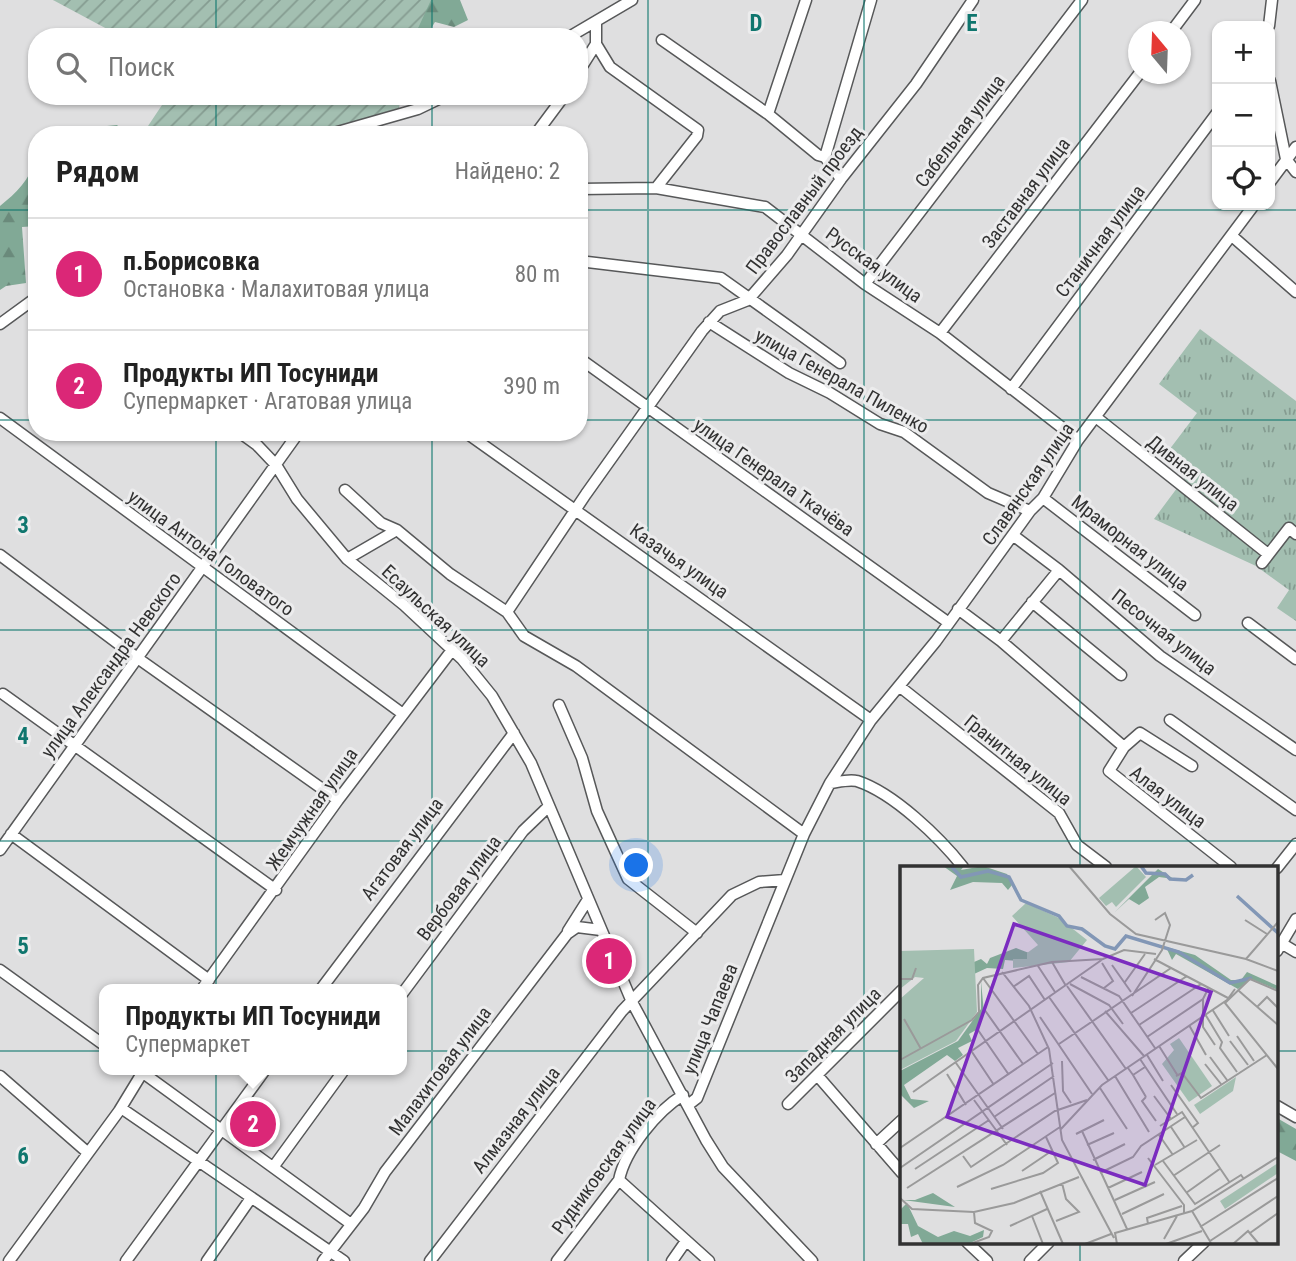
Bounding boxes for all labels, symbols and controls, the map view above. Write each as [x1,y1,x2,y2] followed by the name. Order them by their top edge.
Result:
[750,10,763,37] text: D
[966,10,978,37] text: E
[1128,21,1191,84] north arrow
[1212,21,1275,210] map controls
[1212,21,1275,84] button: +
[28,28,588,105] search box
[52,48,90,86] icon: search
[108,52,175,82] text: Поиск
[910,70,1010,192] street label: Сабельная улица
[1212,84,1275,147] button: −
[741,121,867,279] street label: Православный проезд
[977,133,1075,253] street label: Заставная улица
[1212,147,1275,210] button: locate
[56,154,140,189] text: Рядом
[455,158,560,185] text: Найдено: 2
[1050,180,1150,302] street label: Станичная улица
[821,222,927,308] street label: Русская улица
[123,246,260,276] text: п.Борисовка
[73,261,85,288] text: 1
[515,261,560,288] text: 80 m
[123,276,430,303] text: Остановка · Малахитовая улица
[751,324,933,438] street label: улица Генерала Пиленко
[123,358,378,388] text: Продукты ИП Тосуниди
[73,373,85,400] text: 2
[503,373,560,400] text: 390 m
[123,388,412,415] text: Супермаркет · Агатовая улица
[689,413,859,541] street label: улица Генерала Ткачёва
[977,418,1079,550] street label: Славянская улица
[1143,430,1243,516] street label: Дивная улица
[123,485,299,621] street label: улица Антона Головатого
[1067,490,1193,596] street label: Мраморная улица
[17,512,29,539] text: 3
[625,519,733,603] street label: Казачья улица
[377,560,495,672] street label: Есаульская улица
[36,568,186,762] street label: улица Александра Невского
[1107,584,1221,680] street label: Песочная улица
[960,710,1076,810] street label: Гранитная улица
[17,723,29,750] text: 4
[261,743,363,875] street label: Жемчужная улица
[1125,761,1211,833] street label: Алая улица
[356,793,448,905] street label: Агатовая улица
[412,831,506,945] street label: Вербовая улица
[619,848,653,882] your location
[900,866,1278,1244] inset map
[17,933,29,960] text: 5
[586,935,632,987] pin: 1
[677,960,743,1078] street label: улица Чапаева
[780,982,886,1088] street label: Западная улица
[99,984,407,1075] popup
[125,1001,381,1031] text: Продукты ИП Тосуниди
[384,1002,496,1140] street label: Малахитовая улица
[125,1031,250,1058] text: Супермаркет
[467,1062,565,1178] street label: Алмазная улица
[547,1094,661,1238] street label: Рудниковская улица
[230,1098,276,1150] pin: 2
[17,1143,29,1170] text: 6

